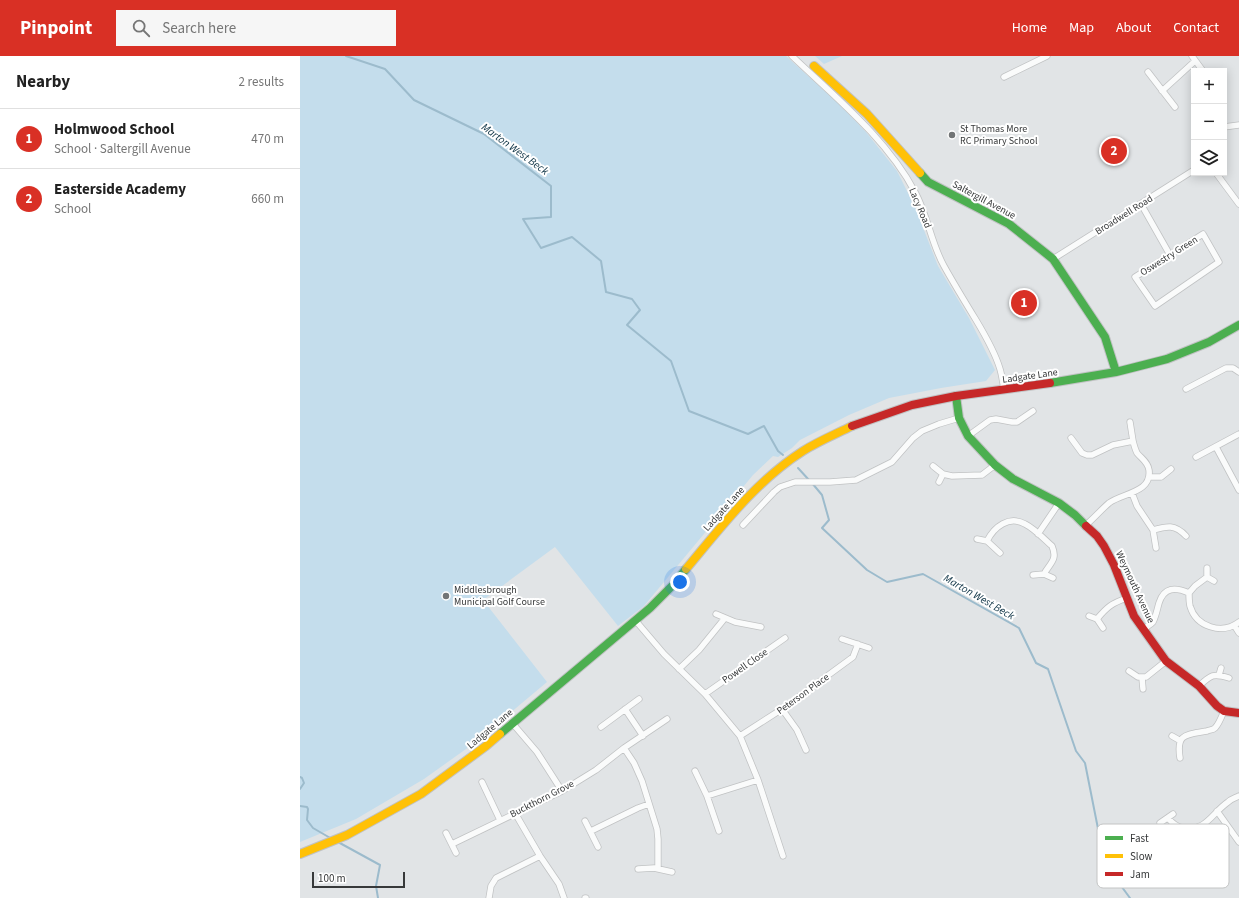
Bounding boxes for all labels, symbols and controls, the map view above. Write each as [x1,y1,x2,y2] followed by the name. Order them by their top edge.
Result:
[116,10,396,46] search box
[20,15,92,42] text: Pinpoint
[130,17,152,39] icon: search
[162,18,236,39] text: Search here
[1012,18,1047,38] text: Home
[1069,18,1094,38] text: Map
[1116,18,1151,38] text: About
[1173,18,1219,38] text: Contact
[1191,68,1227,176] map controls
[1191,68,1227,104] button: +
[16,70,70,94] text: Nearby
[239,73,284,91] text: 2 results
[1191,104,1227,140] button: −
[54,119,174,140] text: Holmwood School
[478,119,552,179] water label: Marton West Beck
[960,122,1038,148] place label: St Thomas More RC Primary School
[26,130,32,148] text: 1
[251,130,284,148] text: 470 m
[947,130,957,140] marker: St Thomas More RC Primary School
[1101,136,1127,166] pin: 2
[54,140,191,158] text: School · Saltergill Avenue
[1191,140,1227,176] button: layers
[950,177,1018,223] street label: Saltergill Avenue
[54,179,186,200] text: Easterside Academy
[905,186,935,230] street label: Lacy Road
[26,190,32,208] text: 2
[251,190,284,208] text: 660 m
[1092,192,1156,238] street label: Broadwell Road
[54,200,91,218] text: School
[1137,233,1201,279] street label: Oswestry Green
[1011,288,1037,318] pin: 1
[1001,365,1059,387] street label: Ladgate Lane
[700,484,748,534] street label: Ladgate Lane
[1112,549,1158,625] street label: Weymouth Avenue
[941,571,1018,624] water label: Marton West Beck
[670,572,690,592] your location
[454,583,545,609] place label: Middlesbrough Municipal Golf Course
[441,591,451,601] marker: Middlesbrough Municipal Golf Course
[719,645,771,687] street label: Powell Close
[774,670,832,718] street label: Peterson Place
[464,706,516,752] street label: Ladgate Lane
[507,777,577,821] street label: Buckthorn Grove
[1097,824,1229,888] legend
[1130,831,1149,846] text: Fast
[1130,849,1153,864] text: Slow
[1130,867,1150,882] text: Jam
[312,870,405,889] scale bar
[318,871,346,886] text: 100 m

